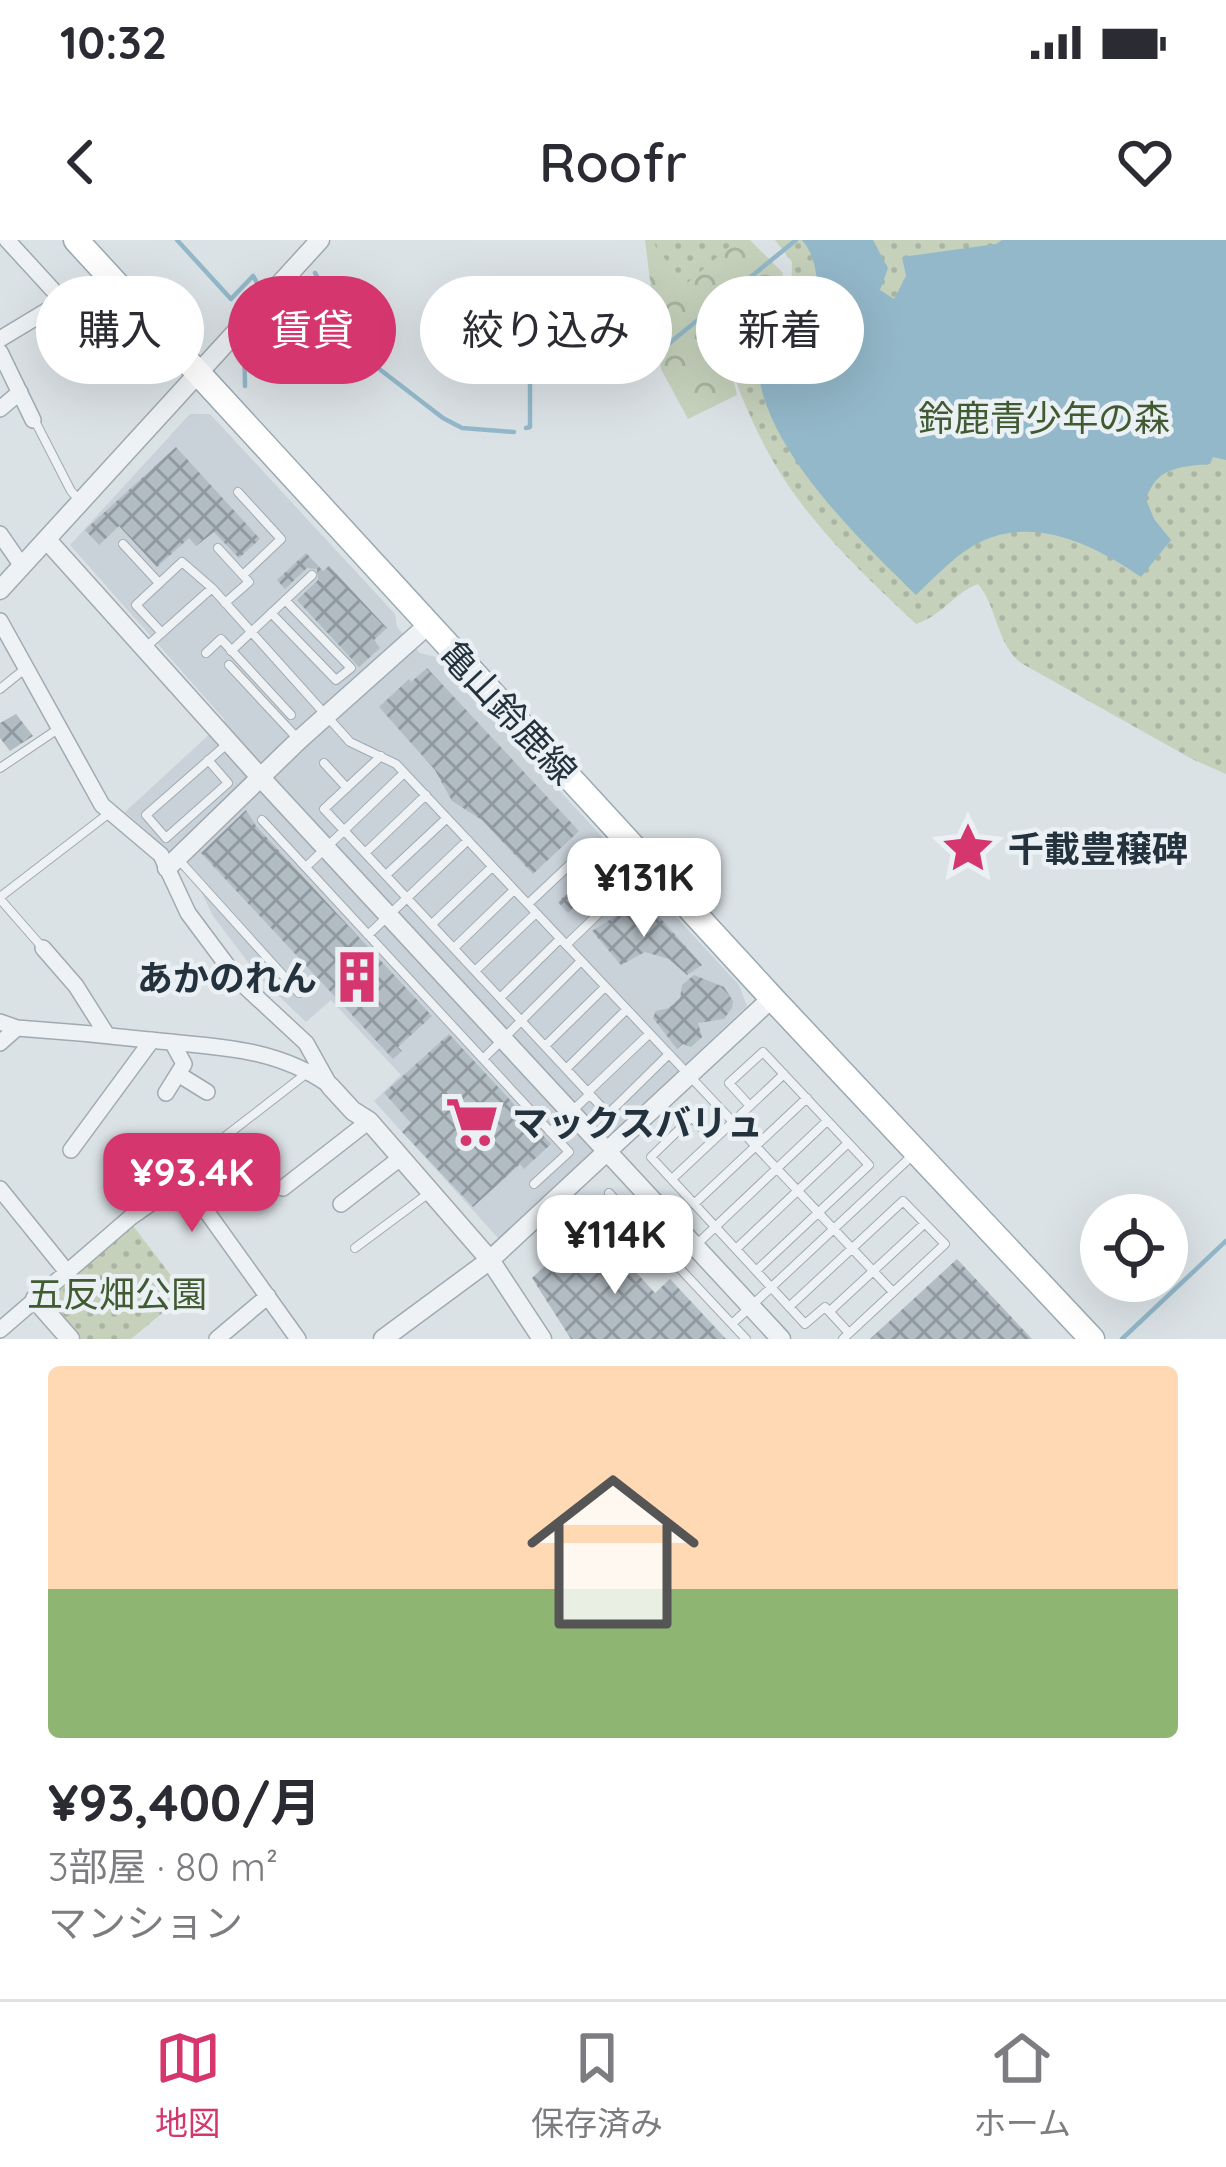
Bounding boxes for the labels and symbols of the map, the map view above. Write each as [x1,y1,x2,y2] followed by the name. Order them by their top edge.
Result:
[918,395,1170,440] park label: 鈴鹿青少年の森
[431,631,587,793] street label: 亀山鈴鹿線
[939,819,997,877] place icon: 千載豊穣碑
[1008,826,1188,871] place label: 千載豊穣碑
[560,838,728,940] pin: ¥131K
[328,948,386,1006] building icon: あかのれん
[137,955,317,1000] place label: あかのれん
[443,1093,501,1151] supermarket icon: マックスバリュ
[512,1100,763,1145] place label: マックスバリュ
[94,1133,290,1235] pin: ¥93.4K
[531,1195,699,1297] pin: ¥114K
[27,1271,207,1316] park label: 五反畑公園

